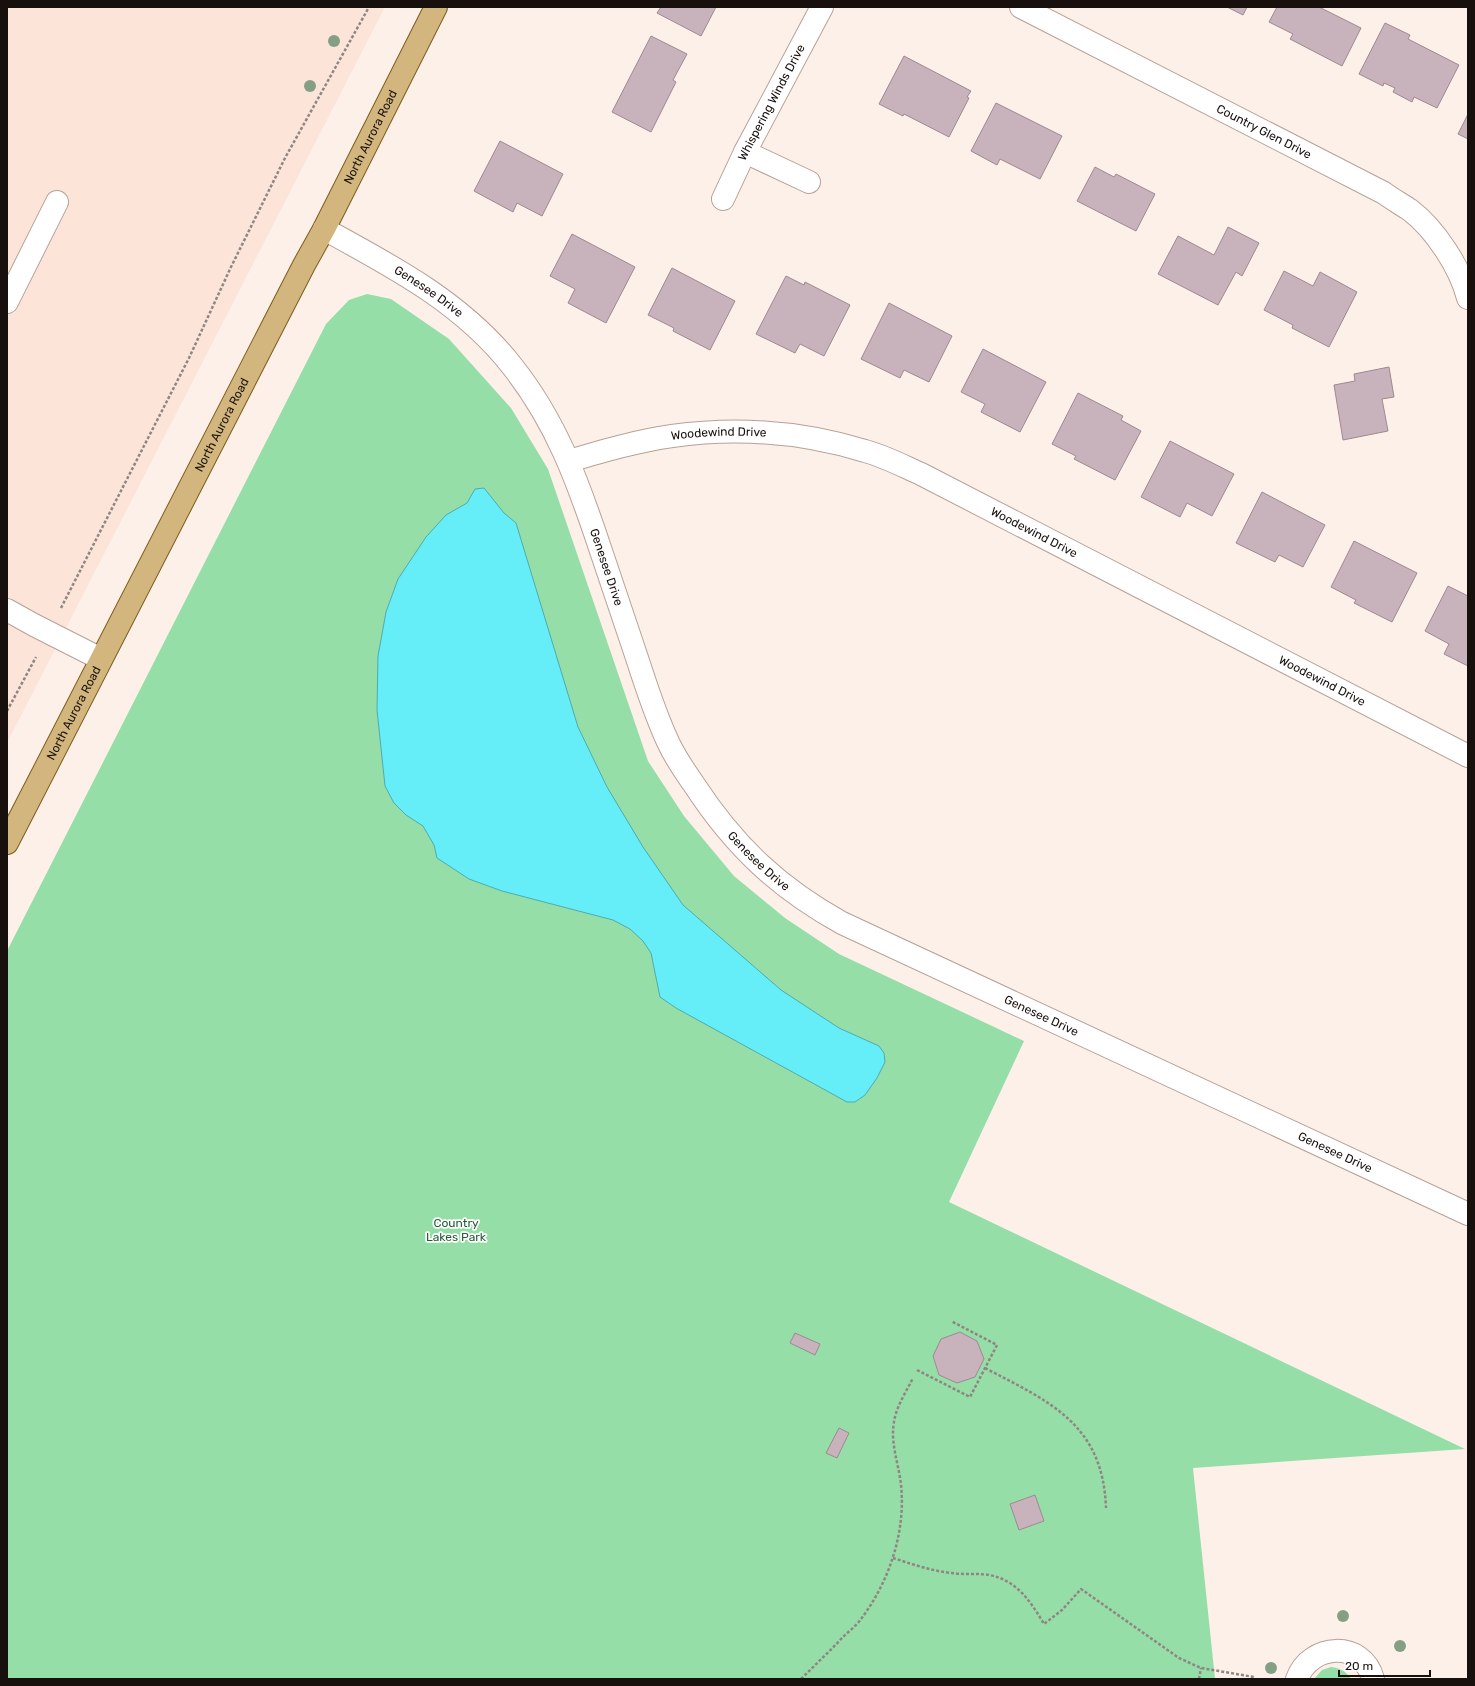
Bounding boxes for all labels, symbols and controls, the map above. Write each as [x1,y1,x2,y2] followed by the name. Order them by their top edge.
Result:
[735,42,808,163] street label: Whispering Winds Drive
[341,88,400,186] street label: North Aurora Road
[1214,101,1314,162] street label: Country Glen Drive
[392,263,466,320] street label: Genesee Drive
[192,376,252,474] street label: North Aurora Road
[670,425,767,443] street label: Woodewind Drive
[988,504,1080,561] street label: Woodewind Drive
[587,527,626,608] street label: Genesee Drive
[1276,653,1368,709] street label: Woodewind Drive
[44,664,104,762] street label: North Aurora Road
[725,829,793,894] street label: Genesee Drive
[1002,992,1081,1039] street label: Genesee Drive
[1296,1129,1375,1176] street label: Genesee Drive
[426,1216,487,1244] park label: Country Lakes Park
[1339,1652,1430,1678] scale bar
[1345,1659,1373,1673] text: 20 m

